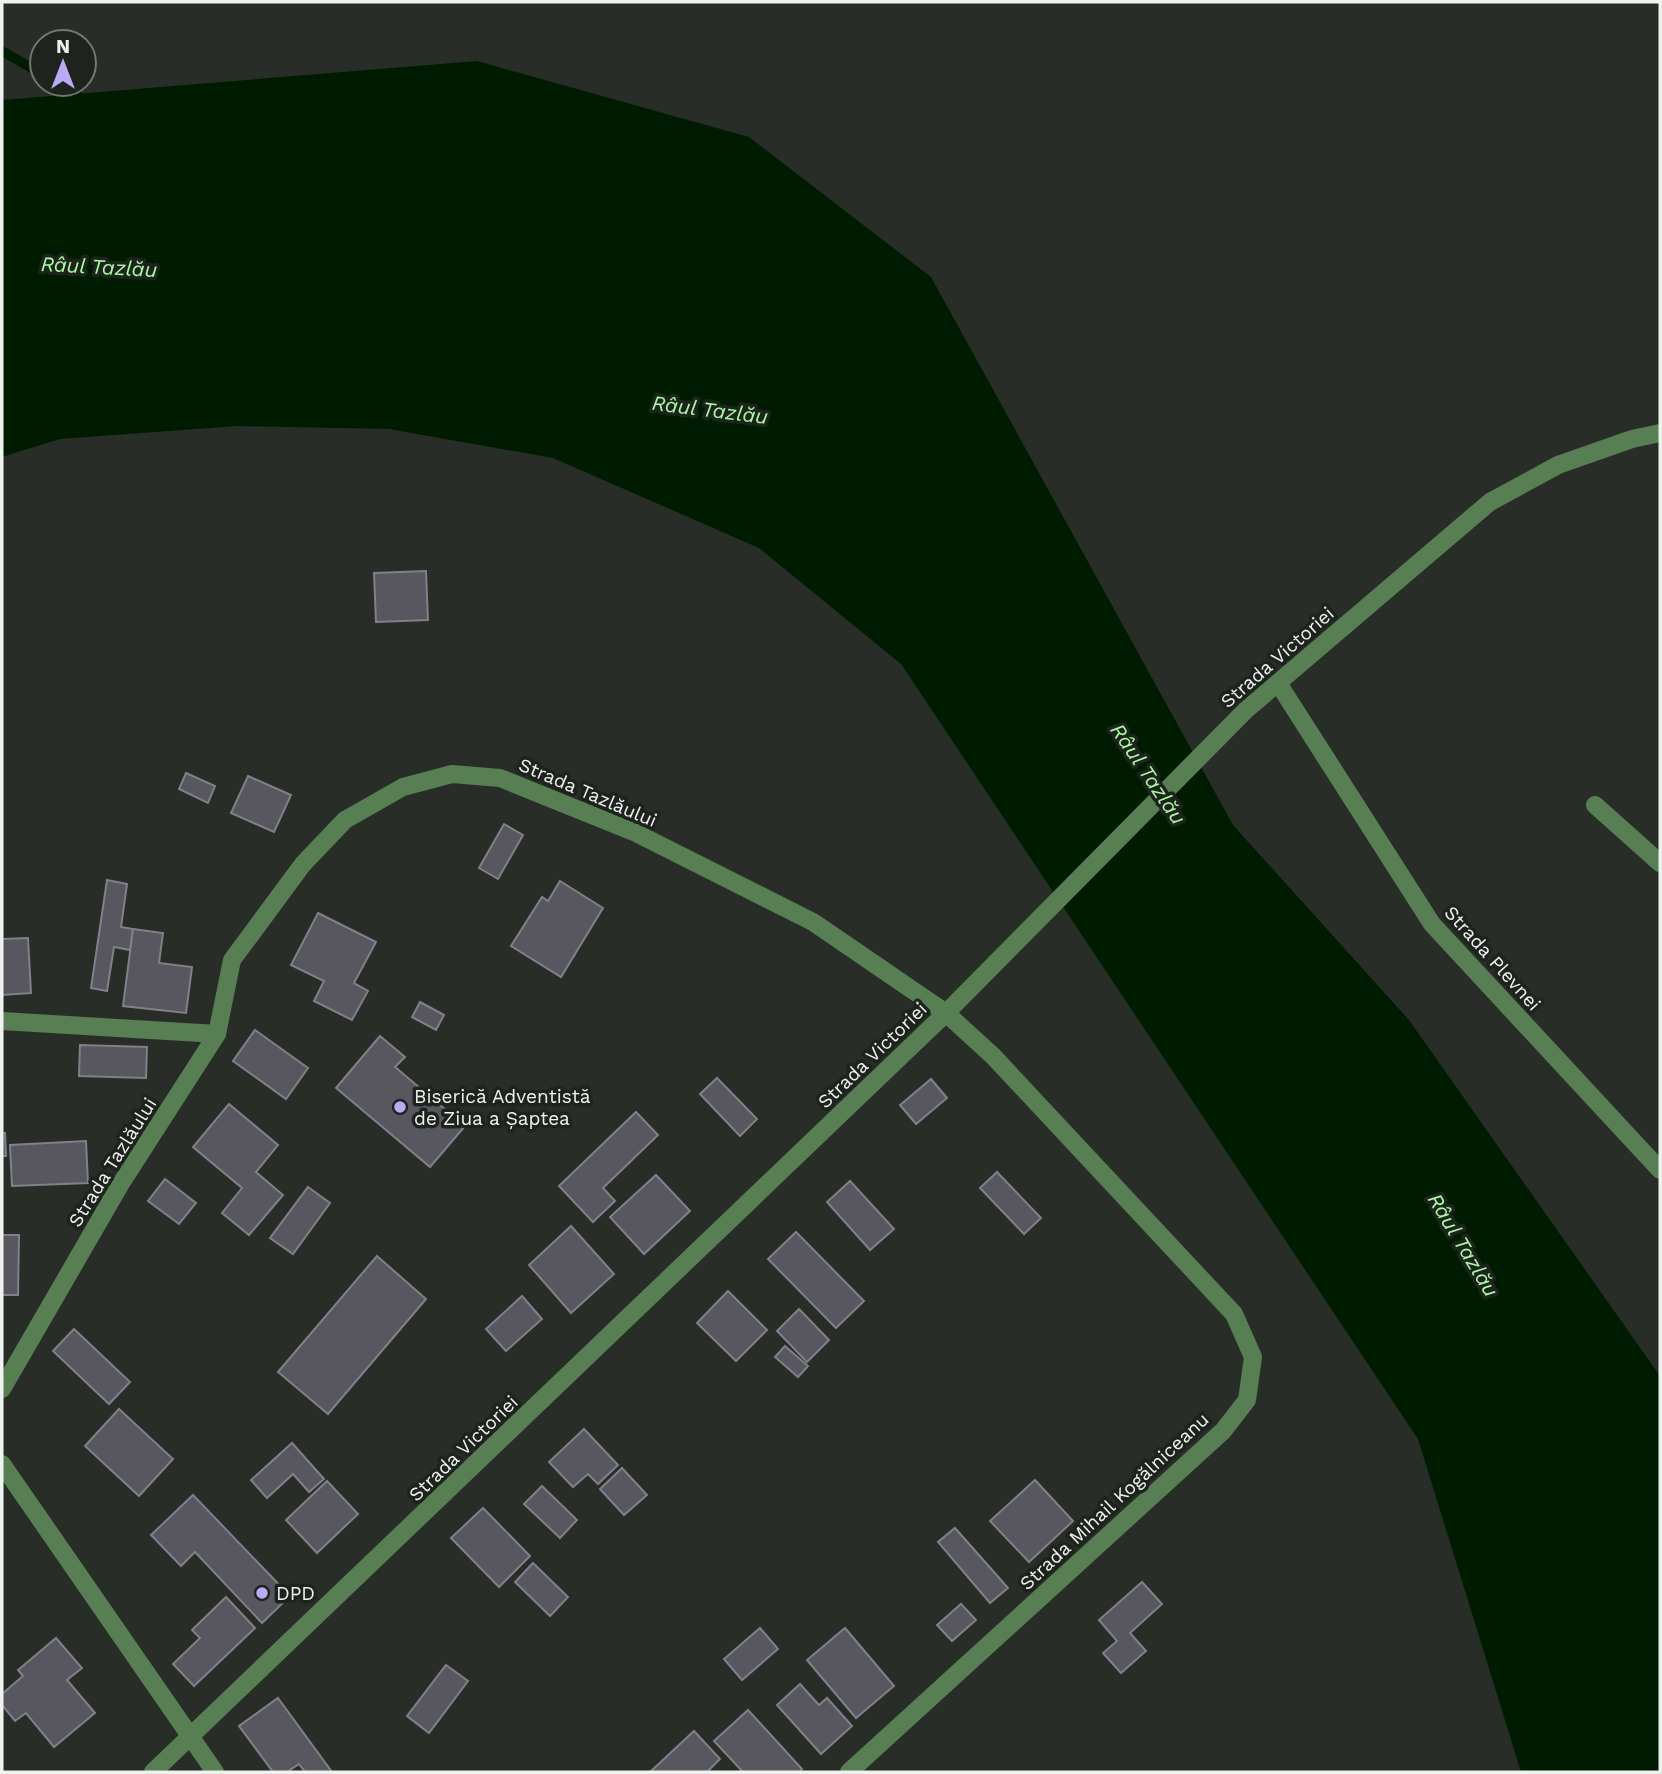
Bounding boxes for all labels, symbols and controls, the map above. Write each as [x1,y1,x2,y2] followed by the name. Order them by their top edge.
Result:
[28,28,98,98] north arrow
[56,35,70,58] text: N
[40,251,158,282] water label: Râul Tazlău
[651,390,769,429] water label: Râul Tazlău
[1216,602,1339,713] street label: Strada Victoriei
[1105,718,1191,829] water label: Râul Tazlău
[515,753,660,832] street label: Strada Tazlăului
[1440,901,1546,1015] street label: Strada Plevnei
[813,998,932,1113] street label: Strada Victoriei
[414,1085,591,1130] place label: Biserică Adventistă de Ziua a Șaptea
[63,1093,161,1231] street label: Strada Tazlăului
[392,1099,408,1115] marker: Biserică Adventistă de Ziua a Șaptea
[1423,1188,1504,1301] water label: Râul Tazlău
[404,1391,523,1506] street label: Strada Victoriei
[1015,1408,1214,1595] street label: Strada Mihail Kogălniceanu
[276,1582,315,1605] place label: DPD
[254,1585,270,1601] marker: DPD

